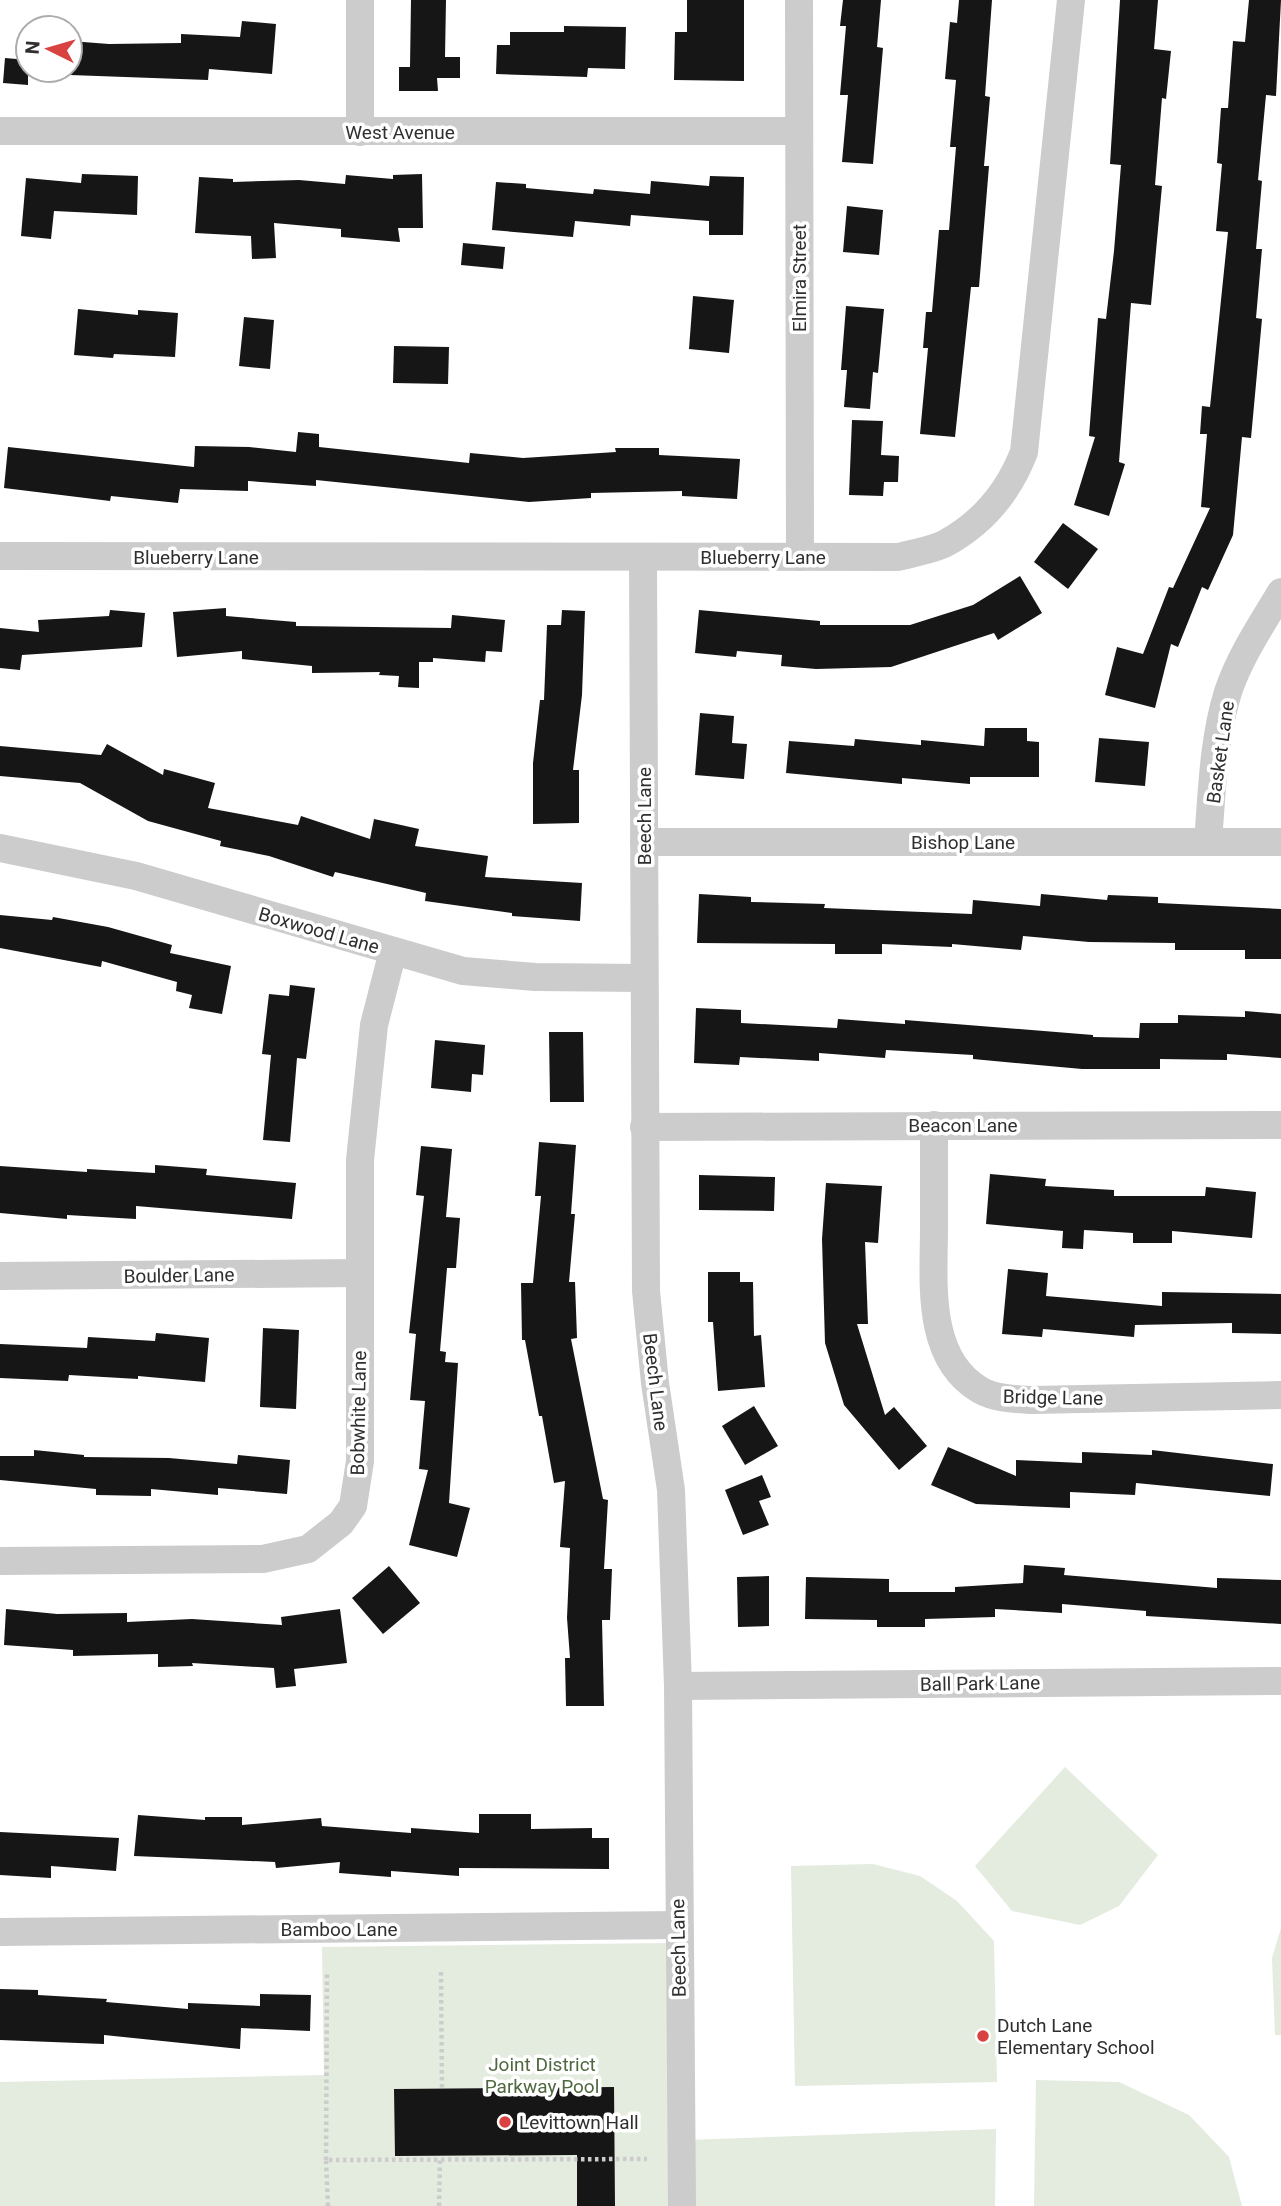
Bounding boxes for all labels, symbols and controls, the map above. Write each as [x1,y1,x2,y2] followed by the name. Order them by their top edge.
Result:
[14,14,84,84] north arrow
[21,40,45,55] text: N
[345,121,455,144] street label: West Avenue
[788,224,811,332] street label: Elmira Street
[133,546,259,569] street label: Blueberry Lane
[700,546,826,569] street label: Blueberry Lane
[1202,699,1239,805] street label: Basket Lane
[633,767,656,865] street label: Beech Lane
[911,831,1015,854] street label: Bishop Lane
[256,902,382,959] street label: Boxwood Lane
[908,1114,1018,1137] street label: Beacon Lane
[123,1263,235,1288] street label: Boulder Lane
[638,1332,673,1432] street label: Beech Lane
[346,1350,371,1476] street label: Bobwhite Lane
[1003,1385,1103,1410] street label: Bridge Lane
[920,1671,1040,1696] street label: Ball Park Lane
[666,1899,691,1997] street label: Beech Lane
[280,1918,398,1941] street label: Bamboo Lane
[997,2014,1155,2059] place label: Dutch Lane Elementary School
[975,2028,991,2044] marker: Dutch Lane Elementary School
[485,2053,599,2098] park label: Joint District Parkway Pool
[519,2111,639,2134] place label: Levittown Hall
[497,2114,513,2130] marker: Levittown Hall

